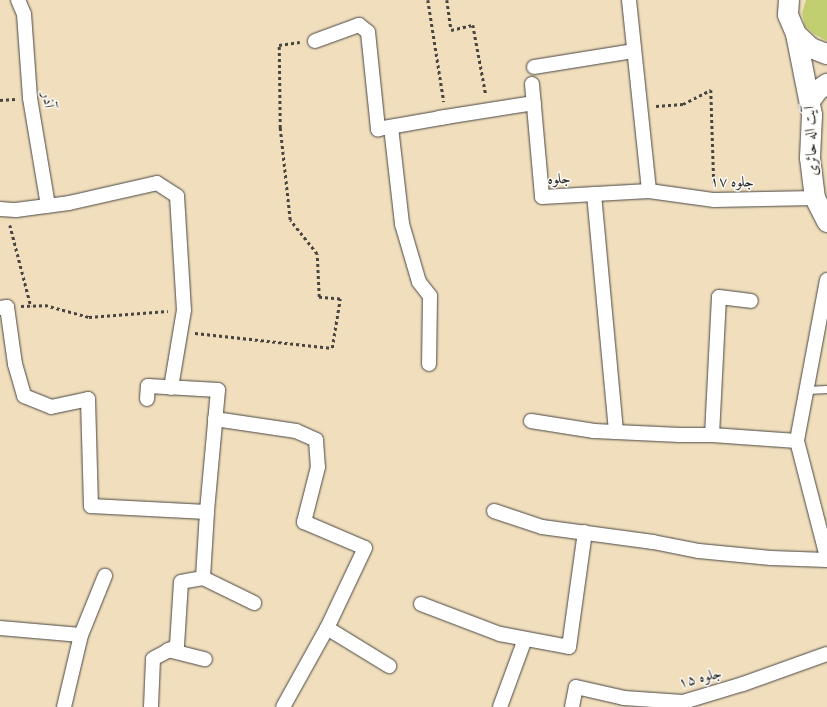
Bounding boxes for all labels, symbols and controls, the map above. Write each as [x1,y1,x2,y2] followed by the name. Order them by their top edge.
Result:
[38,91,58,109] street label: آذر
[800,106,822,176] street label: آیت اله حائری
[547,170,571,188] street label: جلوه
[710,173,754,191] street label: جلوه ۱۷
[676,664,724,692] street label: جلوه ۱۵

